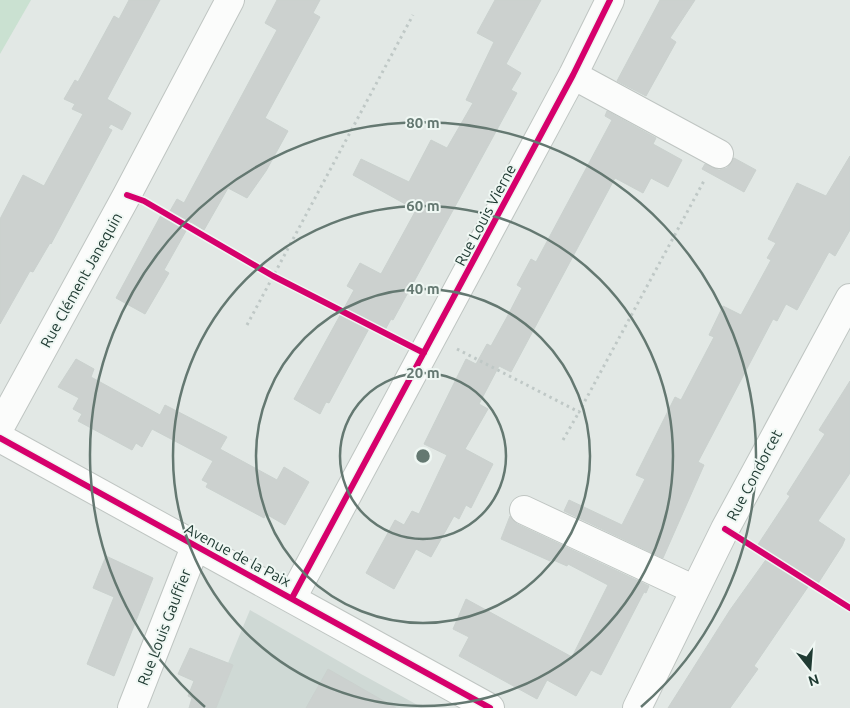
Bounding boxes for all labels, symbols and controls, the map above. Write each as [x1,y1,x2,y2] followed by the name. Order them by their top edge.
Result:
[406,114,440,131] text: 80 m
[451,161,519,269] street label: Rue Louis Vierne
[406,197,440,214] text: 60 m
[37,210,125,350] street label: Rue Clément Janequin
[406,280,440,297] text: 40 m
[406,364,440,381] text: 20 m
[723,427,785,523] street label: Rue Condorcet
[414,447,432,465] centre of rings
[182,520,294,590] street label: Avenue de la Paix
[134,566,194,688] street label: Rue Louis Gauffier
[785,643,835,693] north arrow
[806,671,821,690] text: N

